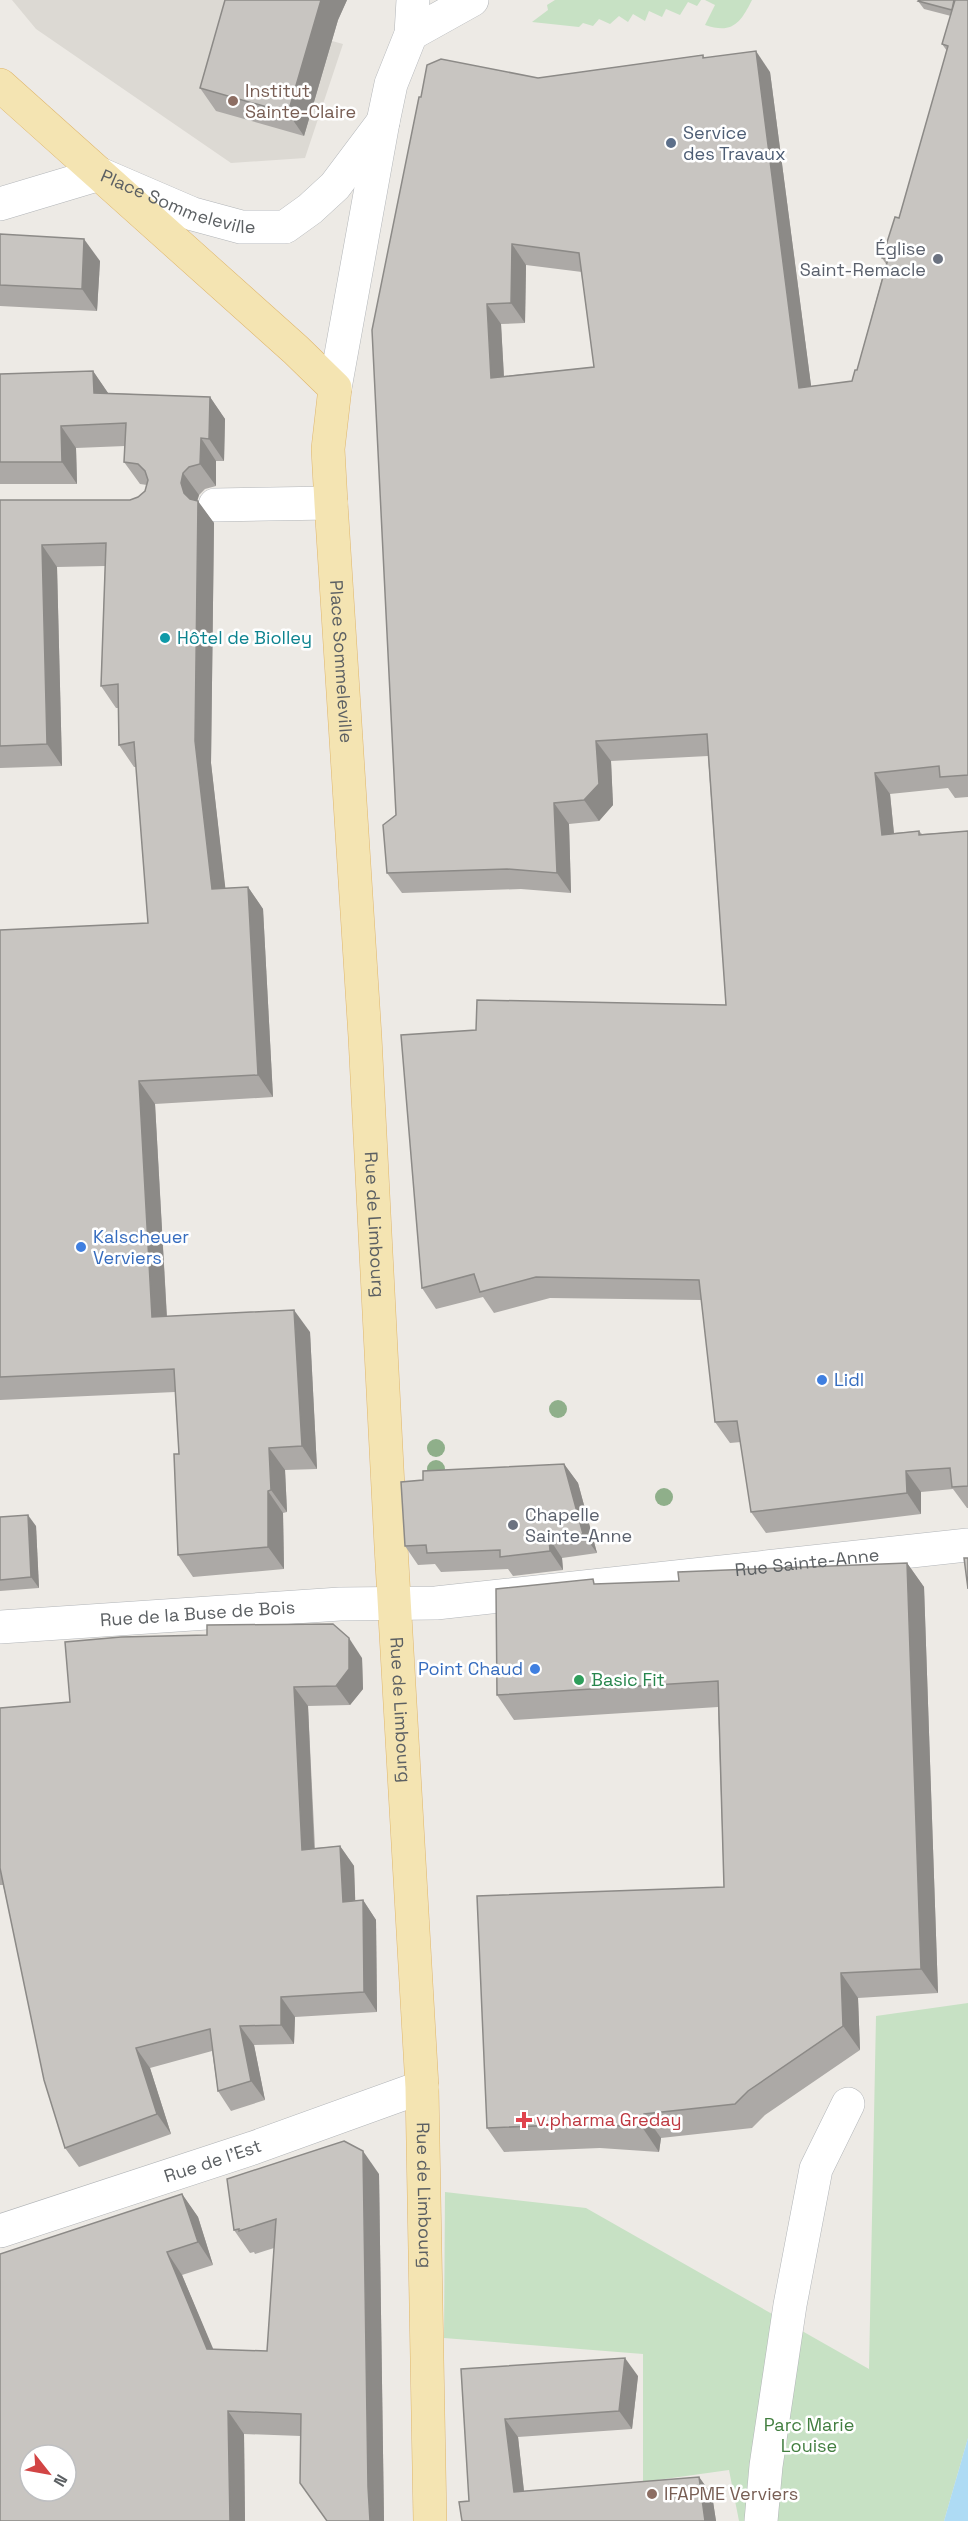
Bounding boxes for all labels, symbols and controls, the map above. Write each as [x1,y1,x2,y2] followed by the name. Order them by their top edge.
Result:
[245,79,356,123] place label: Institut Sainte-Claire
[226,94,240,108] marker: Institut Sainte-Claire
[683,121,786,165] place label: Service des Travaux
[664,136,678,150] marker: Service des Travaux
[97,164,255,238] street label: Place Sommeleville
[800,237,926,281] place label: Église Saint-Remacle
[931,252,945,266] marker: Église Saint-Remacle
[325,579,358,744] street label: Place Sommeleville
[177,626,312,649] place label: Hôtel de Biolley
[158,631,172,645] marker: Hôtel de Biolley
[360,1151,390,1298] street label: Rue de Limbourg
[93,1225,189,1269] place label: Kalscheuer Verviers
[74,1240,88,1254] marker: Kalscheuer Verviers
[834,1368,864,1391] place label: Lidl
[815,1373,829,1387] marker: Lidl
[525,1503,632,1547] place label: Chapelle Sainte-Anne
[506,1518,520,1532] marker: Chapelle Sainte-Anne
[734,1543,880,1581] street label: Rue Sainte-Anne
[99,1595,296,1631] street label: Rue de la Buse de Bois
[385,1636,417,1783] street label: Rue de Limbourg
[418,1657,523,1680] place label: Point Chaud
[528,1662,542,1676] marker: Point Chaud
[591,1668,665,1691] place label: Basic Fit
[572,1673,586,1687] marker: Basic Fit
[536,2108,681,2131] place label: v.pharma Greday
[517,2113,531,2127] marker: v.pharma Greday
[412,2122,437,2268] street label: Rue de Limbourg
[161,2134,265,2187] street label: Rue de l'Est
[764,2413,854,2457] park label: Parc Marie Louise
[18,2443,78,2503] north arrow
[49,2470,72,2490] text: N
[664,2482,798,2505] place label: IFAPME Verviers
[645,2487,659,2501] marker: IFAPME Verviers

